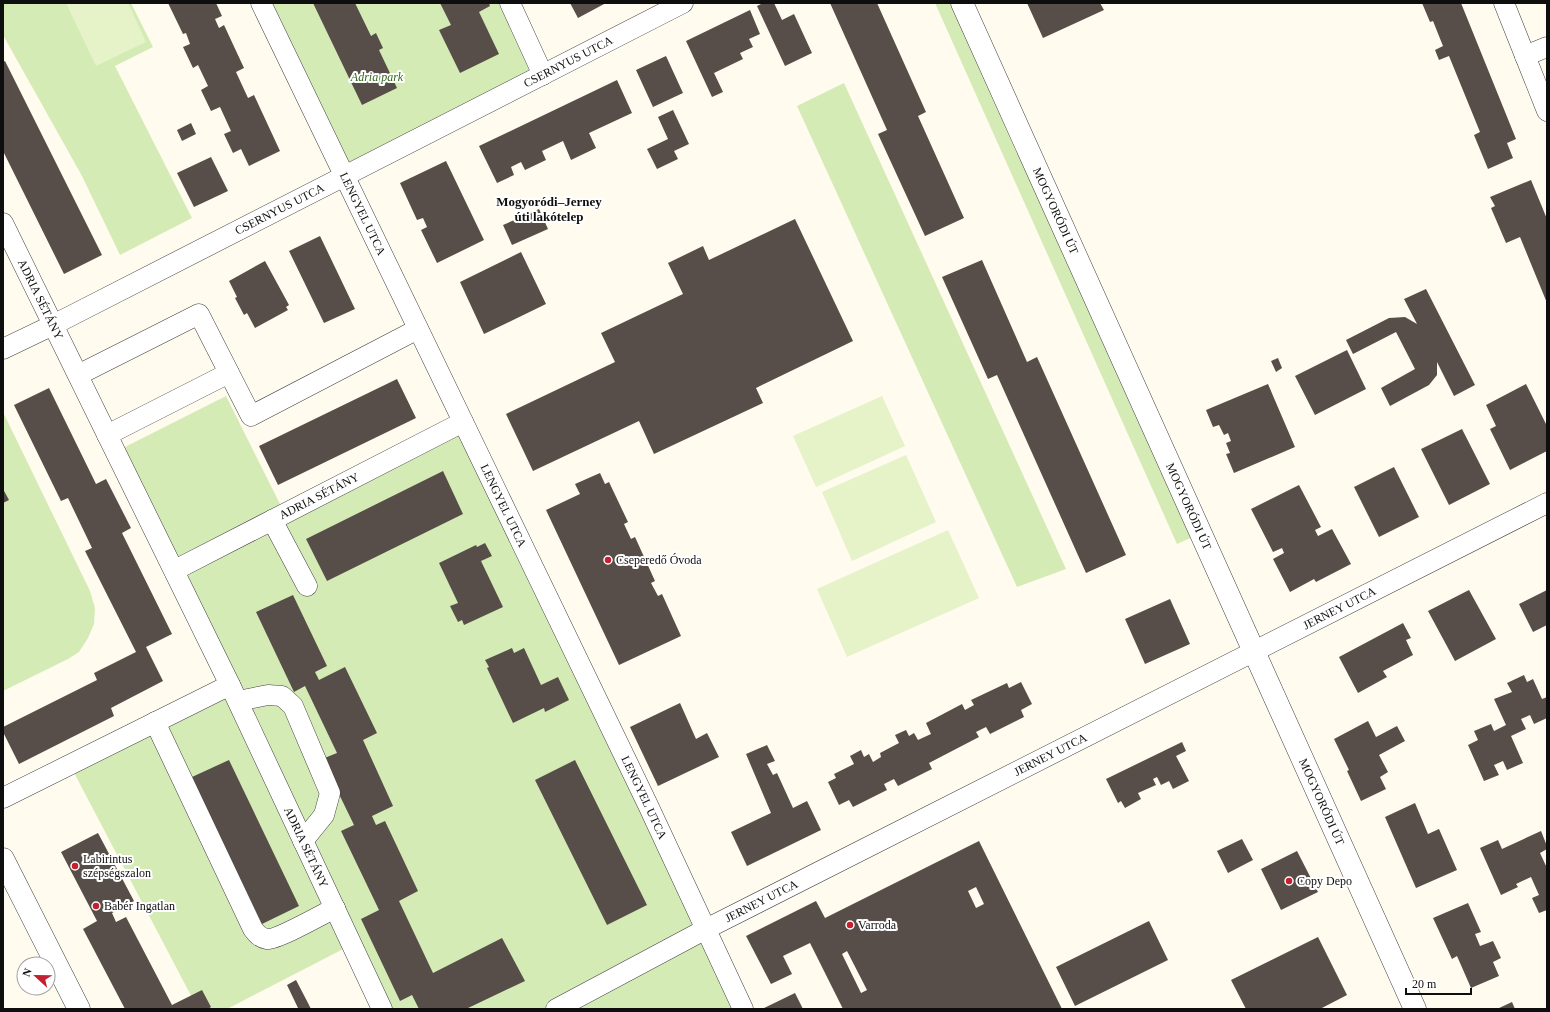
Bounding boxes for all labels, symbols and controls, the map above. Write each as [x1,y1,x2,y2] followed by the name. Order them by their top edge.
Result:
[521,33,615,90] street label: CSERNYUS UTCA
[350,70,404,84] park label: Adria park
[1030,165,1082,257] street label: MOGYORÓDI ÚT
[337,170,389,258] street label: LENGYEL UTCA
[233,180,327,238] street label: CSERNYUS UTCA
[496,194,602,224] district label: Mogyoródi–Jerney úti lakótelep
[15,257,66,342] street label: ADRIA SÉTÁNY
[1163,461,1215,553] street label: MOGYORÓDI ÚT
[477,462,530,550] street label: LENGYEL UTCA
[277,470,362,522] street label: ADRIA SÉTÁNY
[616,553,702,567] place label: Cseperedő Óvoda
[603,555,613,565] marker: Cseperedő Óvoda
[1301,584,1379,632] street label: JERNEY UTCA
[1012,730,1089,779] street label: JERNEY UTCA
[618,754,670,842] street label: LENGYEL UTCA
[1296,756,1348,848] street label: MOGYORÓDI ÚT
[281,805,331,890] street label: ADRIA SÉTÁNY
[83,852,151,880] place label: Labirintus szépségszalon
[70,861,80,871] marker: Labirintus szépségszalon
[1297,874,1352,888] place label: Copy Depo
[1284,876,1294,886] marker: Copy Depo
[722,877,800,925] street label: JERNEY UTCA
[104,899,175,913] place label: Babér Ingatlan
[91,901,101,911] marker: Babér Ingatlan
[858,918,897,932] place label: Varroda
[845,920,855,930] marker: Varroda
[16,956,56,996] north arrow
[20,966,34,978] text: N
[1406,970,1471,996] scale bar
[1412,977,1437,991] text: 20 m

